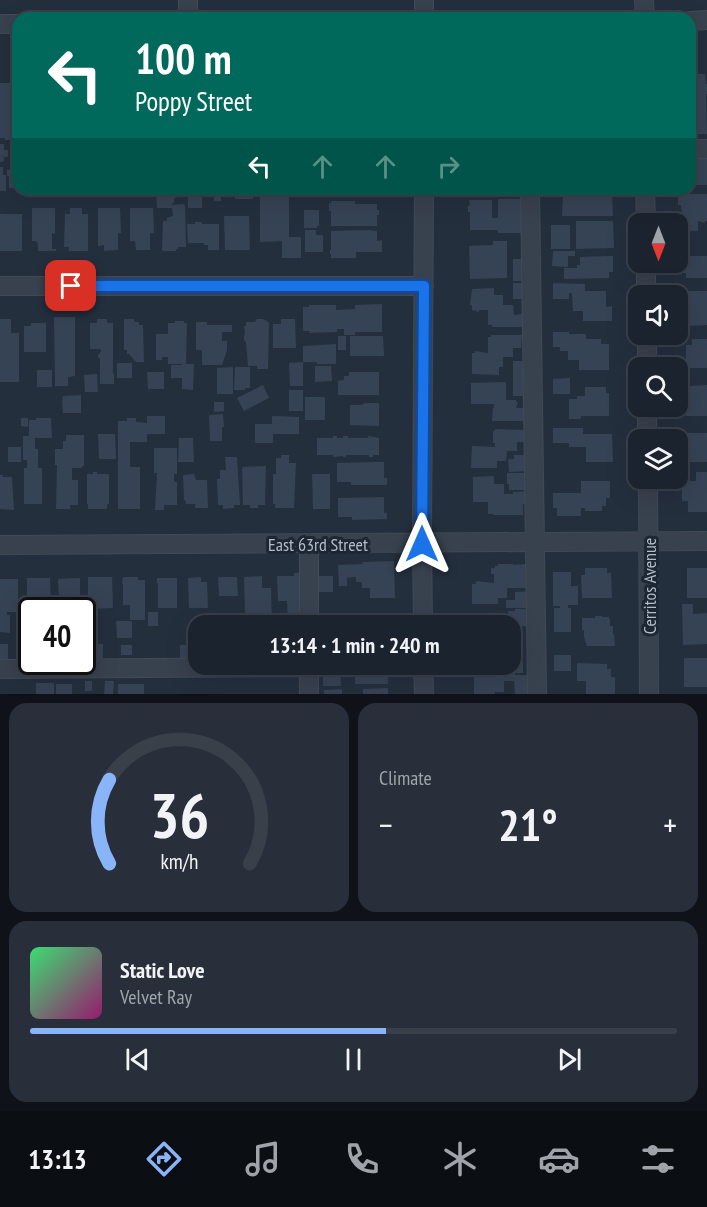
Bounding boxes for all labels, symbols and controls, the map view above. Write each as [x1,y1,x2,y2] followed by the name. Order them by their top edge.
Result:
[135,31,232,86] text: 100 m
[36,36,114,114] icon: left
[135,84,252,118] text: Poppy Street
[243,150,276,183] icon: left
[306,150,339,183] icon: ahead
[369,150,402,183] icon: ahead
[432,150,465,183] icon: right
[628,213,688,273] north arrow
[628,213,688,489] map controls
[45,260,96,311] pin
[54,269,87,302] icon: arrive
[628,285,688,345] button: sound
[628,357,688,417] button: search
[628,429,688,489] button: layers
[390,512,454,576] position arrow
[268,533,368,556] street label: East 63rd Street
[638,538,661,634] street label: Cerritos Avenue
[18,597,96,675] speed limit sign: 40
[269,631,440,659] text: 13:14 · 1 min · 240 m
[379,765,432,791] text: Climate
[149,774,209,855] text: 36
[498,795,558,853] text: 21°
[379,803,393,846] text: −
[663,803,677,846] text: +
[160,848,198,876] text: km/h
[120,956,205,984] text: Static Love
[120,984,192,1010] text: Velvet Ray
[121,1043,154,1076] icon: previous
[337,1043,370,1076] icon: pause
[553,1043,586,1076] icon: next
[143,1138,185,1180] icon: directions
[242,1138,284,1180] icon: music
[341,1138,383,1180] icon: phone
[439,1138,481,1180] icon: climate
[538,1138,580,1180] icon: car
[637,1138,679,1180] icon: filters
[28,1142,87,1176] text: 13:13

